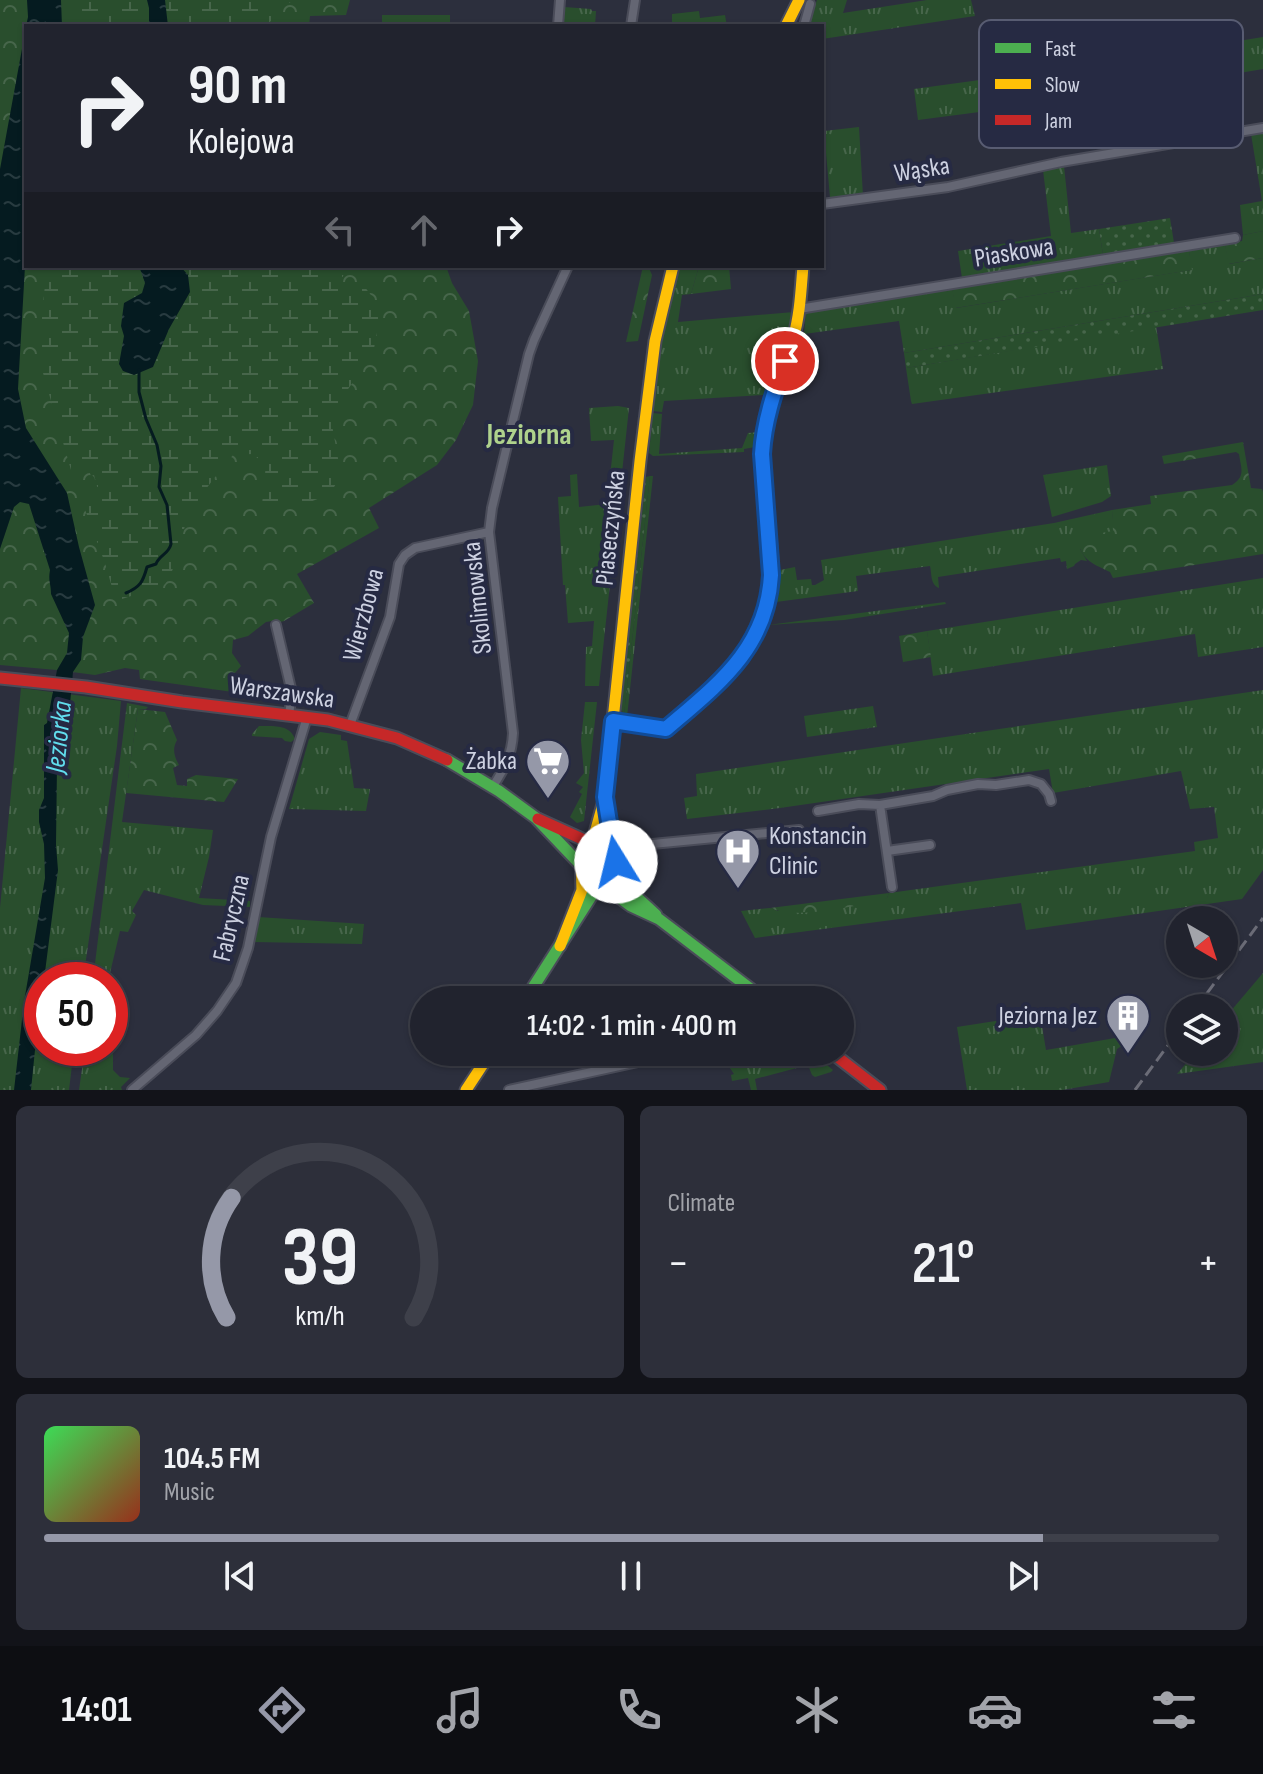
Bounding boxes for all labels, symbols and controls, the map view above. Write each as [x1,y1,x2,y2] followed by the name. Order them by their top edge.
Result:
[979,20,1243,148] legend
[1045,36,1076,63] text: Fast
[188,53,287,120] text: 90 m
[56,56,160,160] icon: right
[1045,72,1080,99] text: Slow
[1044,108,1072,135] text: Jam
[188,121,295,164] text: Kolejowa
[892,150,952,190] street label: Wąska
[318,208,362,252] icon: left
[402,208,446,252] icon: ahead
[486,208,530,252] icon: right
[972,231,1056,275] street label: Piaskowa
[751,327,819,395] pin
[763,339,807,383] icon: arrive
[485,417,572,453] district label: Jeziorna
[590,469,632,587] street label: Piaseczyńska
[457,540,499,656] street label: Skolimowska
[337,565,391,665] street label: Wierzbowa
[228,670,336,716] street label: Warszawska
[39,699,79,777] water label: Jeziorka
[524,737,572,800] supermarket icon: Żabka
[466,746,517,777] place label: Żabka
[574,820,658,904] position arrow
[769,821,867,882] place label: Konstancin Clinic
[714,827,762,890] hospital icon: Konstancin Clinic
[207,871,257,965] street label: Fabryczna
[1166,906,1238,978] north arrow
[1166,906,1238,1066] map controls
[24,962,128,1066] speed limit sign: 50
[1104,992,1152,1055] building icon: Jeziorna Jez
[1166,994,1238,1066] button: layers
[997,1001,1097,1032] place label: Jeziorna Jez
[527,1008,737,1044] text: 14:02 · 1 min · 400 m
[668,1188,735,1219] text: Climate
[281,1209,358,1309] text: 39
[912,1228,975,1300] text: 21°
[668,1237,689,1290] text: −
[1197,1237,1219,1290] text: +
[295,1299,344,1334] text: km/h
[164,1441,260,1477] text: 104.5 FM
[164,1477,215,1508] text: Music
[218,1554,262,1598] icon: previous
[609,1554,653,1598] icon: pause
[1001,1554,1045,1598] icon: next
[254,1682,310,1738] icon: directions
[432,1682,488,1738] icon: music
[611,1682,667,1738] icon: phone
[789,1682,845,1738] icon: climate
[967,1682,1023,1738] icon: car
[1146,1682,1202,1738] icon: filters
[61,1689,132,1732] text: 14:01

